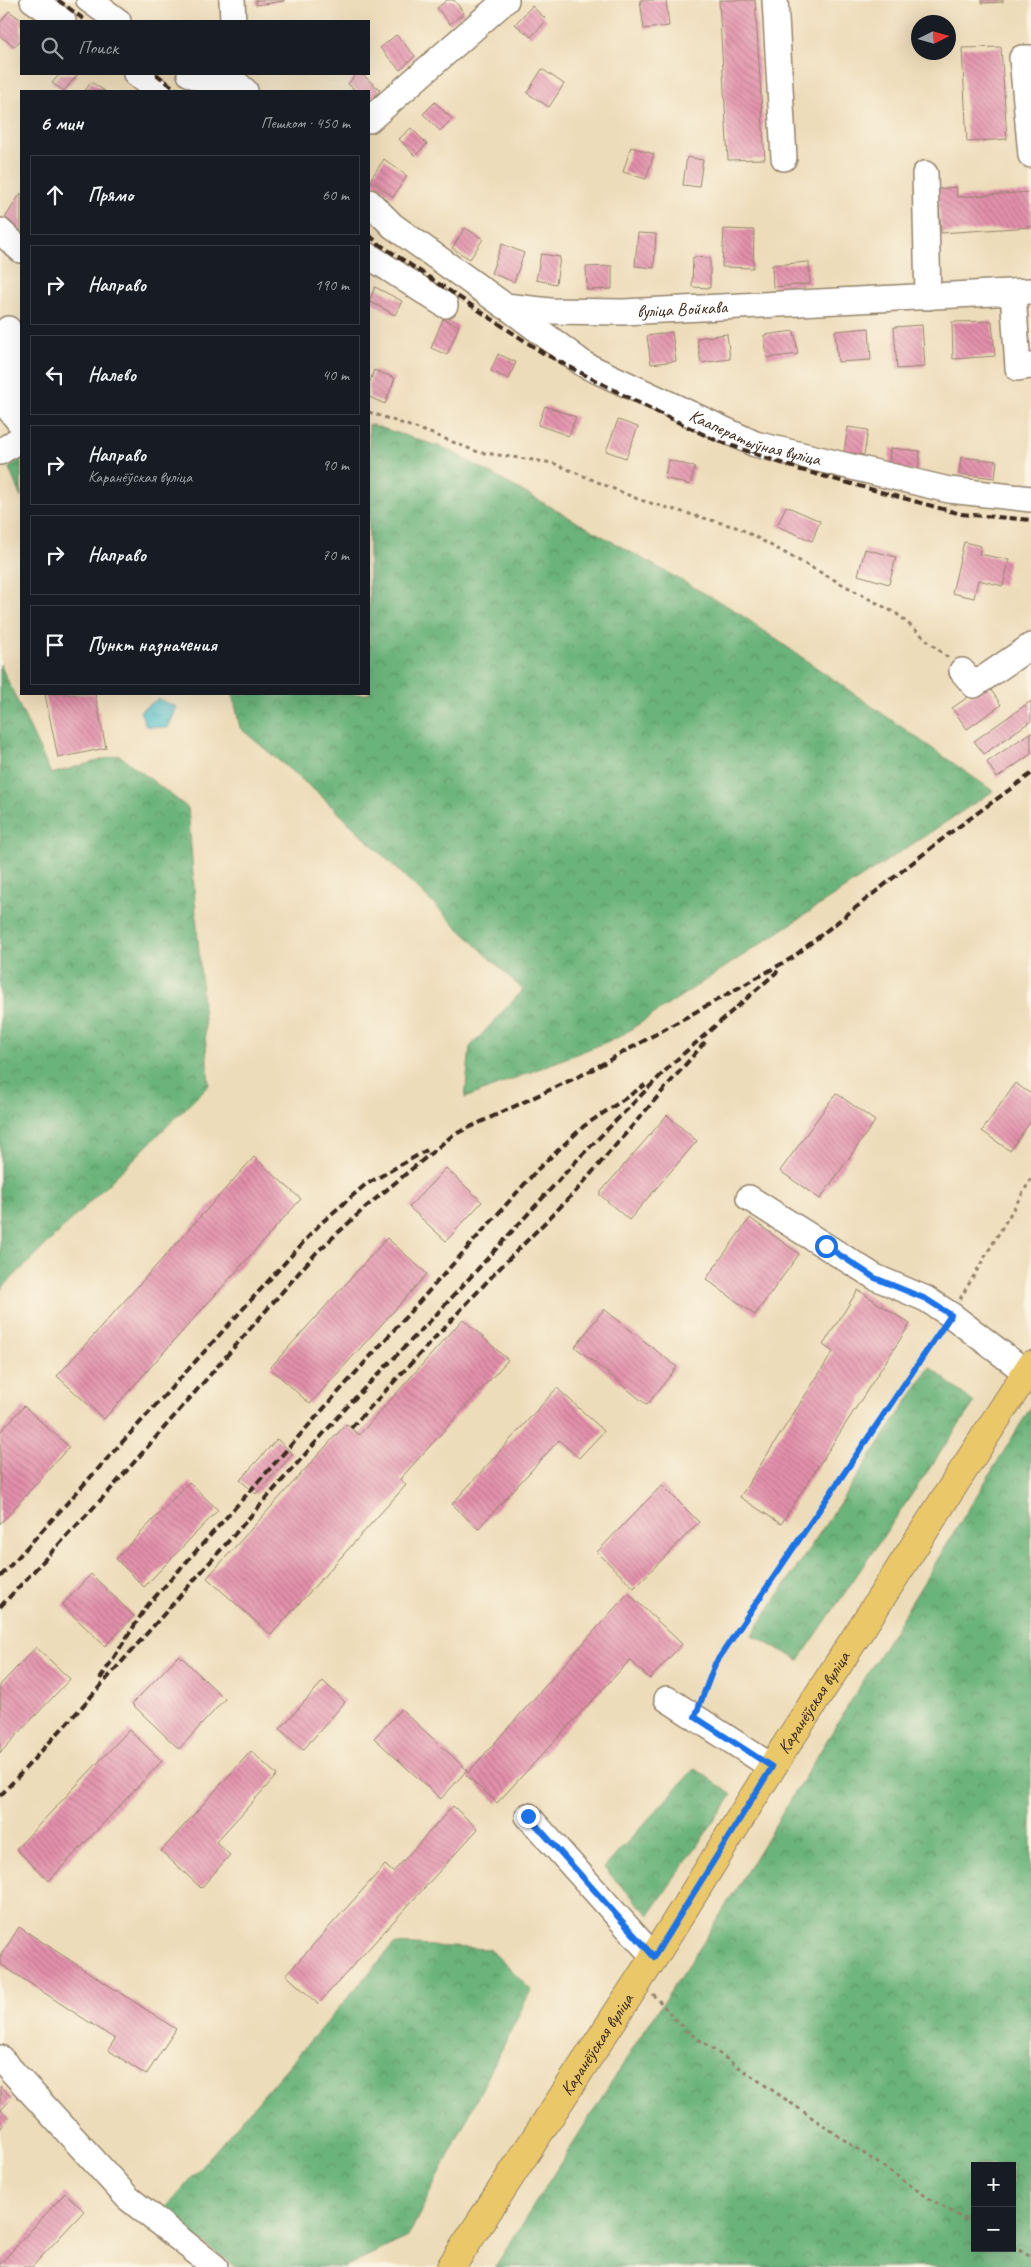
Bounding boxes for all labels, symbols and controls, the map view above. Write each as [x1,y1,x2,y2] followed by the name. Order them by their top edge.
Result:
[911,15,956,60] north arrow
[20,20,370,75] search box
[38,34,66,62] icon: search
[78,36,118,60] text: Поиск
[40,110,83,136] text: 6 мин
[261,113,350,133] text: Пешком · 450 m
[41,181,69,209] icon: ahead
[88,183,133,207] text: Прямо
[322,185,349,205] text: 60 m
[41,271,69,299] icon: right
[88,273,146,297] text: Направо
[315,275,349,295] text: 190 m
[636,296,729,322] street label: вуліца Войкава
[41,361,69,389] icon: left
[88,363,136,387] text: Налево
[322,365,349,385] text: 40 m
[686,404,824,470] street label: Кааператыўная вуліца
[88,443,146,467] text: Направо
[41,451,69,479] icon: right
[322,455,349,475] text: 90 m
[88,467,192,487] text: Каранёўская вуліца
[41,541,69,569] icon: right
[88,543,146,567] text: Направо
[322,545,349,565] text: 70 m
[41,631,69,659] icon: arrive
[88,633,217,657] text: Пункт назначения
[815,1235,838,1258] route start
[773,1646,855,1758] street label: Каранёўская вуліца
[517,1805,540,1828] route end
[555,1988,639,2100] street label: Каранёўская вуліца
[971,2162,1016,2252] map controls
[971,2162,1016,2207] button: +
[971,2207,1016,2252] button: −

